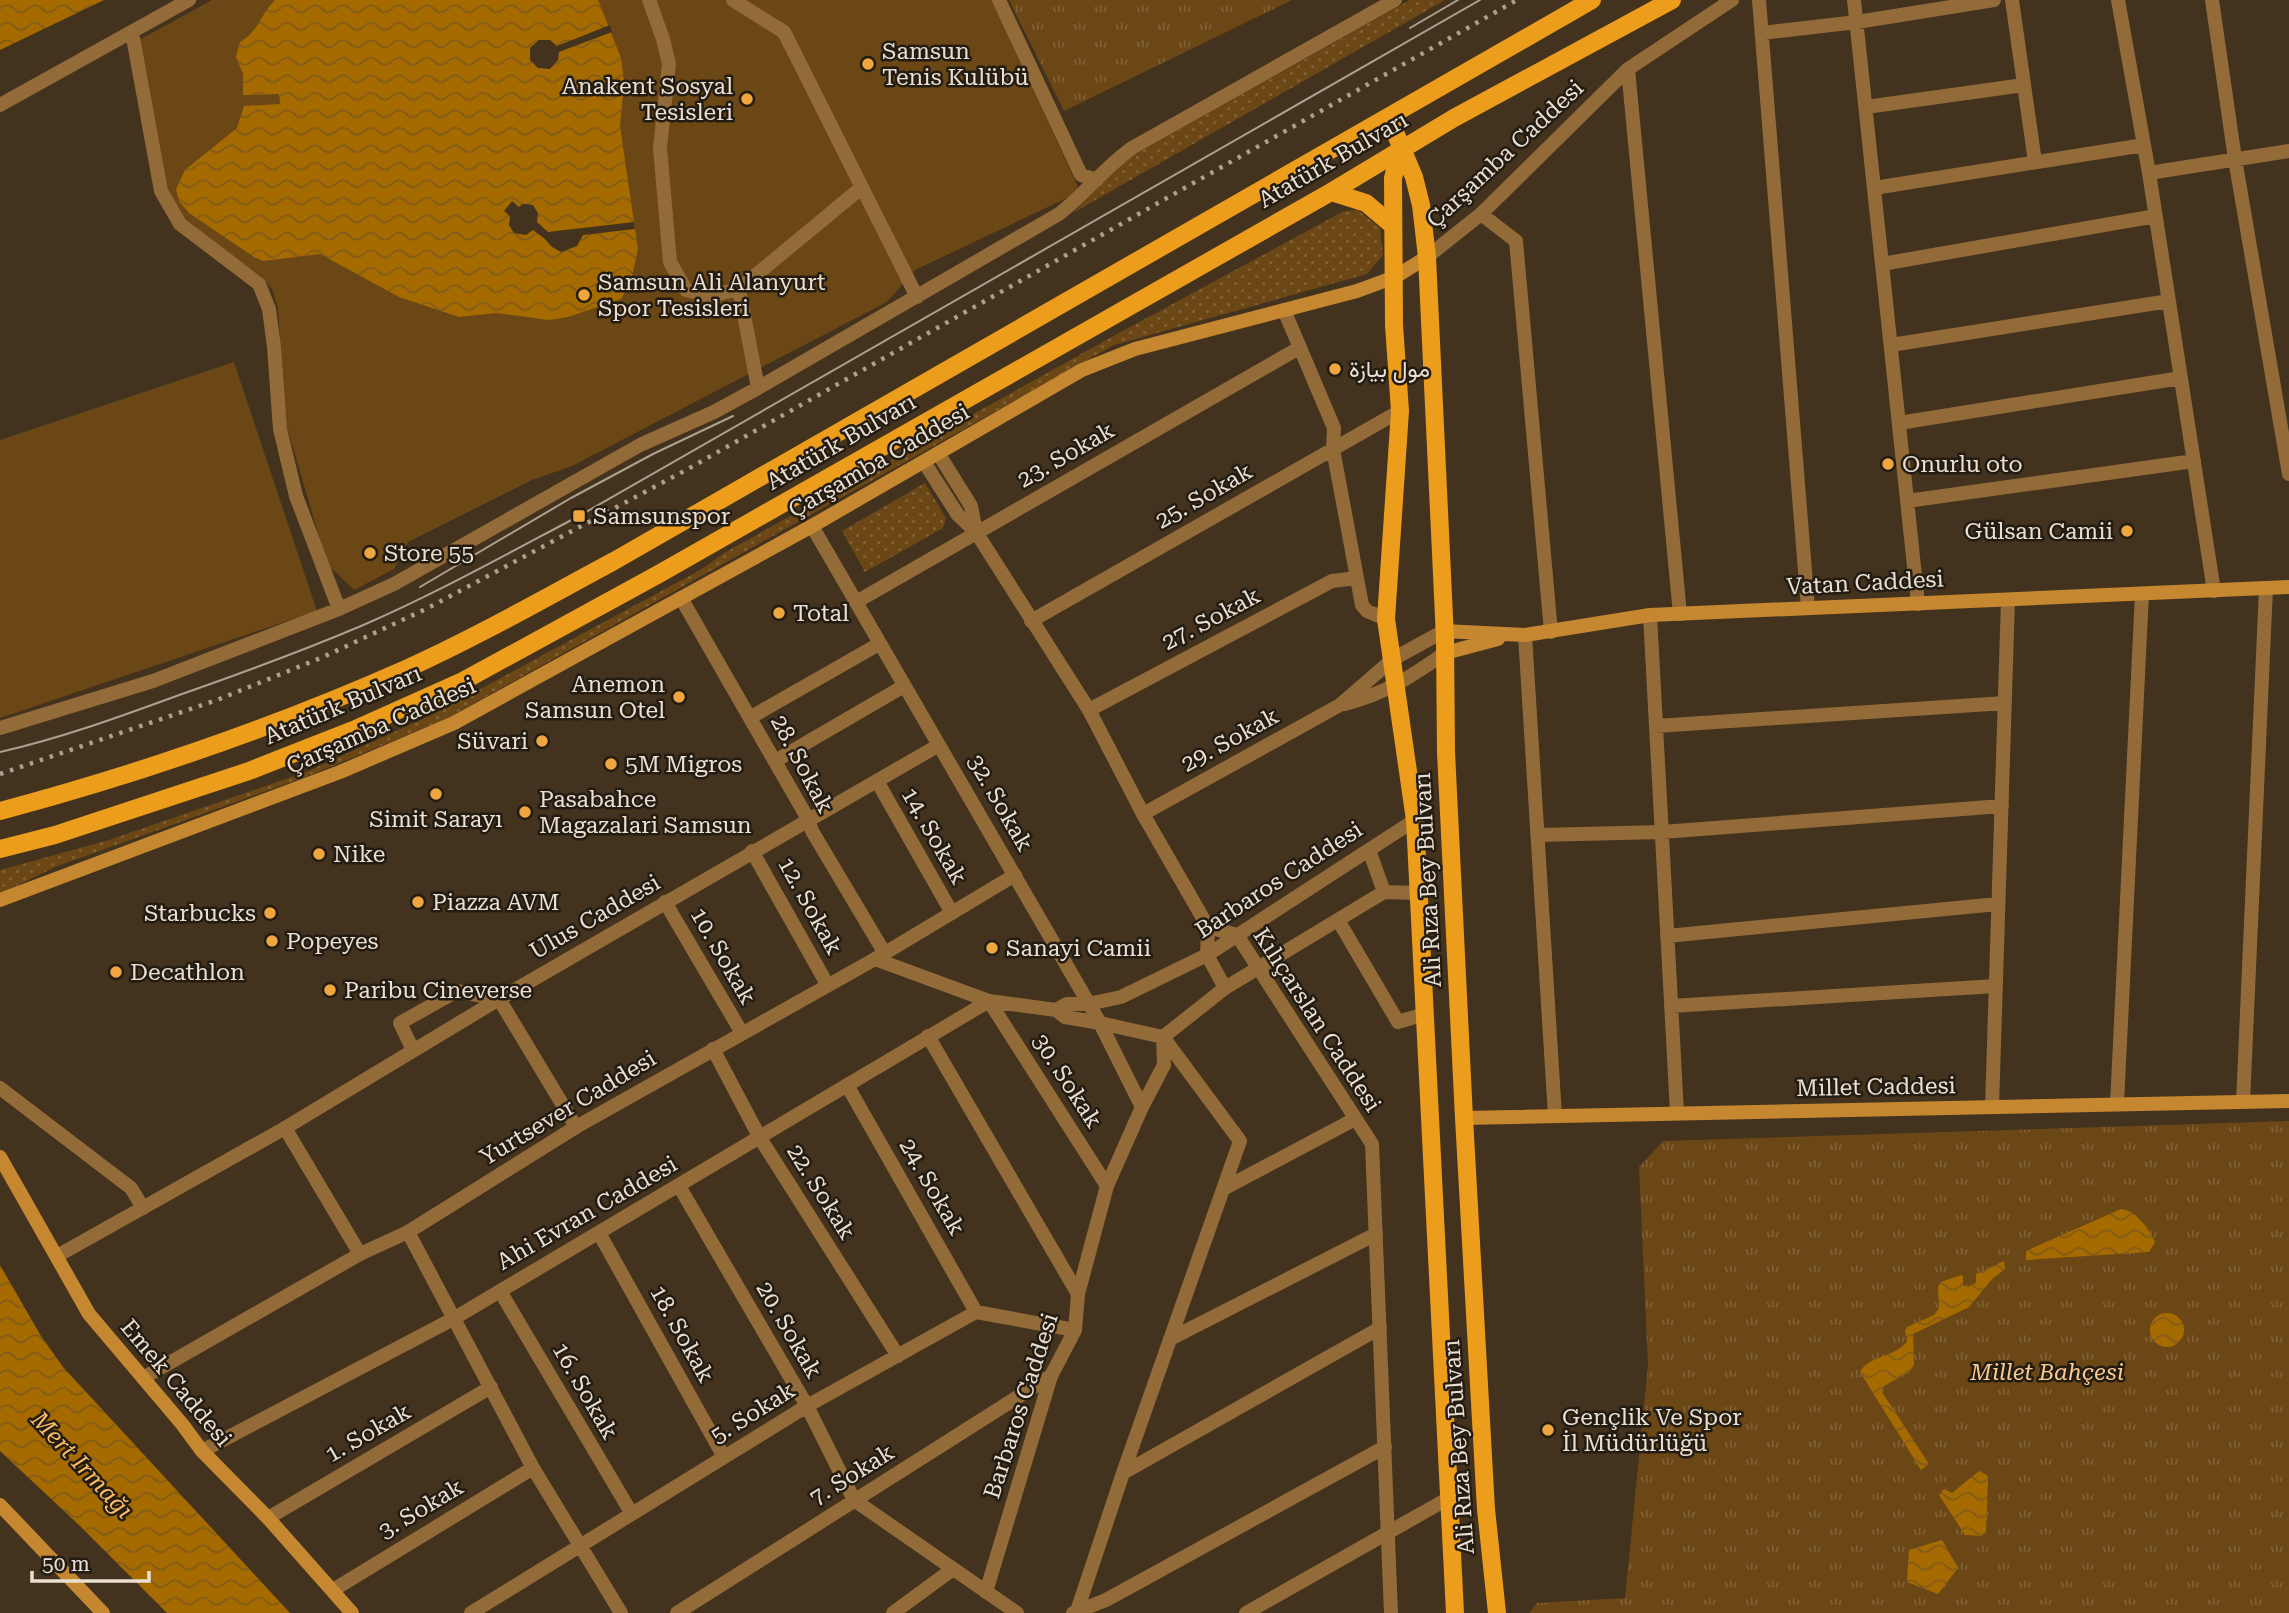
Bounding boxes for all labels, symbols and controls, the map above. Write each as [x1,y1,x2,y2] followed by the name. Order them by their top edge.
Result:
[882,38,1029,91] place label: Samsun Tenis Kulübü
[860,56,876,72] marker: Samsun Tenis Kulübü
[562,73,733,126] place label: Anakent Sosyal Tesisleri
[1421,74,1589,234] street label: Çarşamba Caddesi
[739,91,755,107] marker: Anakent Sosyal Tesisleri
[1253,106,1413,214] street label: Atatürk Bulvarı
[598,269,826,322] place label: Samsun Ali Alanyurt Spor Tesisleri
[576,287,592,303] marker: Samsun Ali Alanyurt Spor Tesisleri
[1349,356,1430,384] place label: مول بيازة
[1327,361,1343,377] marker: مول بيازة
[761,388,921,496] street label: Atatürk Bulvarı
[784,398,974,524] street label: Çarşamba Caddesi
[1013,416,1119,493] street label: 23. Sokak
[1902,451,2023,478] place label: Onurlu oto
[1880,456,1896,472] marker: Onurlu oto
[1151,457,1257,534] street label: 25. Sokak
[593,503,730,530] place label: Samsunspor
[571,508,587,524] marker: Samsunspor
[1965,518,2113,545] place label: Gülsan Camii
[2119,523,2135,539] marker: Gülsan Camii
[384,540,474,567] place label: Store 55
[362,545,378,561] marker: Store 55
[1786,565,1944,601] street label: Vatan Caddesi
[1157,582,1265,656] street label: 27. Sokak
[793,600,849,627] place label: Total
[771,605,787,621] marker: Total
[260,660,426,750] street label: Atatürk Bulvarı
[525,671,665,724] place label: Anemon Samsun Otel
[282,672,480,780] street label: Çarşamba Caddesi
[671,689,687,705] marker: Anemon Samsun Otel
[1177,702,1284,778] street label: 29. Sokak
[765,710,839,818] street label: 28. Sokak
[457,728,528,755] place label: Süvari
[534,733,550,749] marker: Süvari
[962,750,1039,856] street label: 32. Sokak
[625,751,742,778] place label: 5M Migros
[603,756,619,772] marker: 5M Migros
[1409,772,1447,988] street label: Ali Rıza Bey Bulvarı
[896,783,973,889] street label: 14. Sokak
[428,786,444,802] marker: Simit Sarayı
[539,786,752,839] place label: Pasabahce Magazalari Samsun
[517,804,533,820] marker: Pasabahce Magazalari Samsun
[369,806,503,833] place label: Simit Sarayı
[1191,816,1367,944] street label: Barbaros Caddesi
[333,841,385,868] place label: Nike
[311,846,327,862] marker: Nike
[772,853,848,960] street label: 12. Sokak
[525,869,665,965] street label: Ulus Caddesi
[432,889,559,916] place label: Piazza AVM
[410,894,426,910] marker: Piazza AVM
[144,900,256,927] place label: Starbucks
[685,903,762,1009] street label: 10. Sokak
[262,905,278,921] marker: Starbucks
[1248,923,1386,1117] street label: Kılıçarslan Caddesi
[286,928,379,955] place label: Popeyes
[264,933,280,949] marker: Popeyes
[1006,935,1151,962] place label: Sanayi Camii
[984,940,1000,956] marker: Sanayi Camii
[130,959,245,986] place label: Decathlon
[108,964,124,980] marker: Decathlon
[344,977,532,1004] place label: Paribu Cineverse
[322,982,338,998] marker: Paribu Cineverse
[1027,1029,1108,1134] street label: 30. Sokak
[475,1045,661,1171] street label: Yurtsever Caddesi
[1796,1072,1956,1102] street label: Millet Caddesi
[894,1134,971,1240] street label: 24. Sokak
[781,1139,861,1245] street label: 22. Sokak
[492,1150,682,1276] street label: Ahi Evran Caddesi
[751,1277,828,1383] street label: 20. Sokak
[644,1281,720,1388] street label: 18. Sokak
[978,1310,1064,1502] street label: Barbaros Caddesi
[115,1314,237,1452] street label: Emek Caddesi
[547,1338,624,1444] street label: 16. Sokak
[1438,1339,1480,1555] street label: Ali Rıza Bey Bulvarı
[1969,1359,2124,1386] park label: Millet Bahçesi
[706,1376,800,1449] street label: 5. Sokak
[320,1398,416,1468] street label: 1. Sokak
[1562,1404,1742,1457] place label: Gençlik Ve Spor İl Müdürlüğü
[25,1405,139,1524] water label: Mert Irmağı
[1540,1422,1556,1438] marker: Gençlik Ve Spor İl Müdürlüğü
[805,1438,899,1511] street label: 7. Sokak
[374,1473,469,1545] street label: 3. Sokak
[32,1540,149,1584] scale bar
[42,1552,90,1576] text: 50 m

